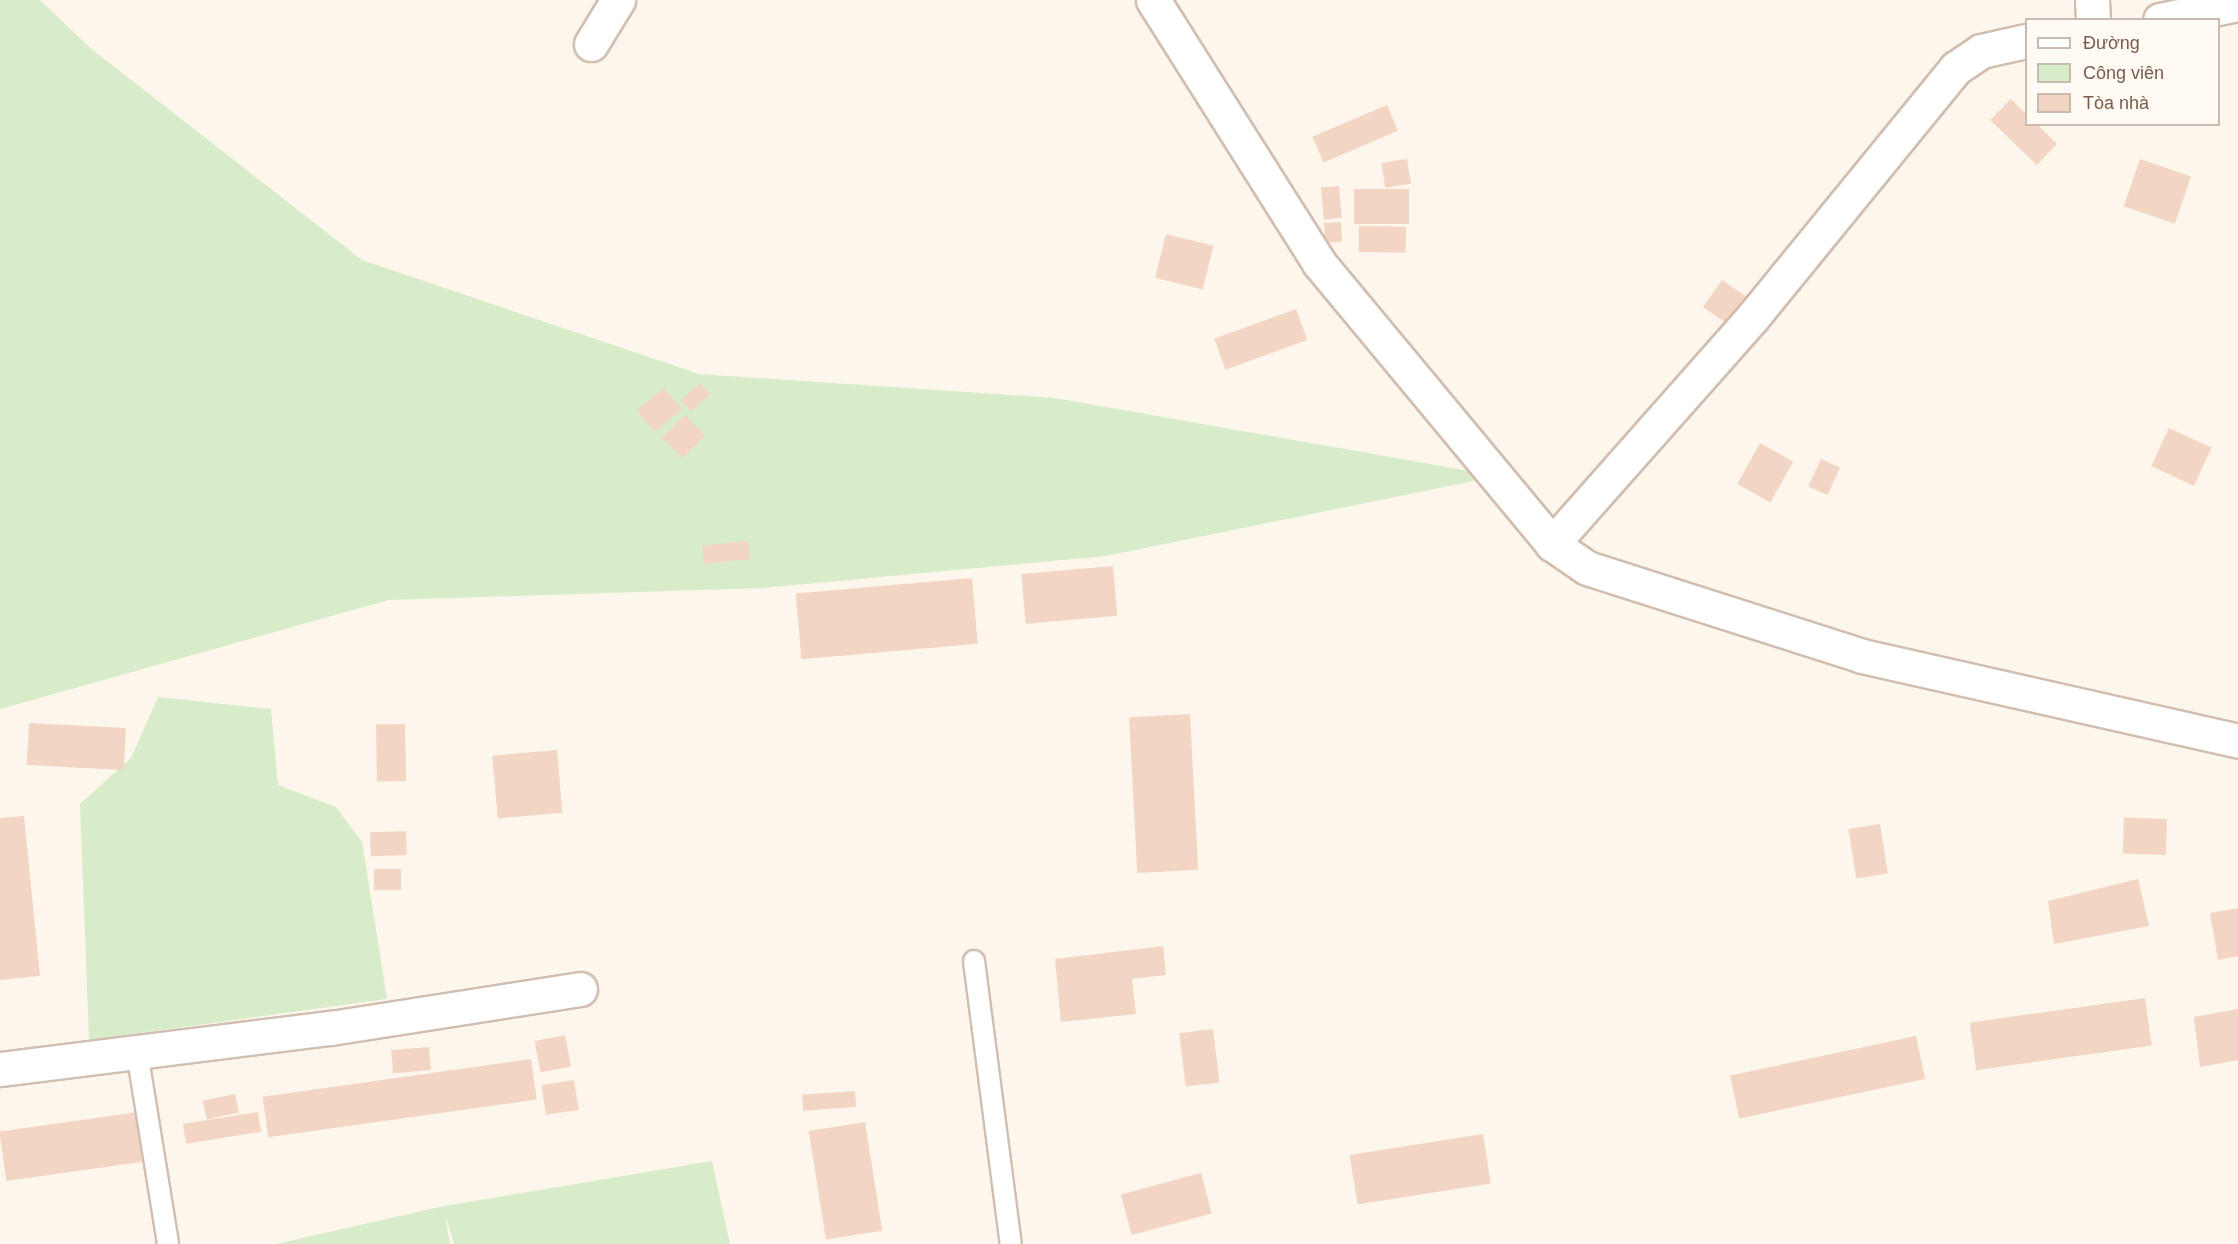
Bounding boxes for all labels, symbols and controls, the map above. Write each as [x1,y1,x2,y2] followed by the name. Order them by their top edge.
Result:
[2025,18,2220,126] legend
[2083,33,2140,53] text: Đường
[2083,63,2164,83] text: Công viên
[2083,93,2149,113] text: Tòa nhà

